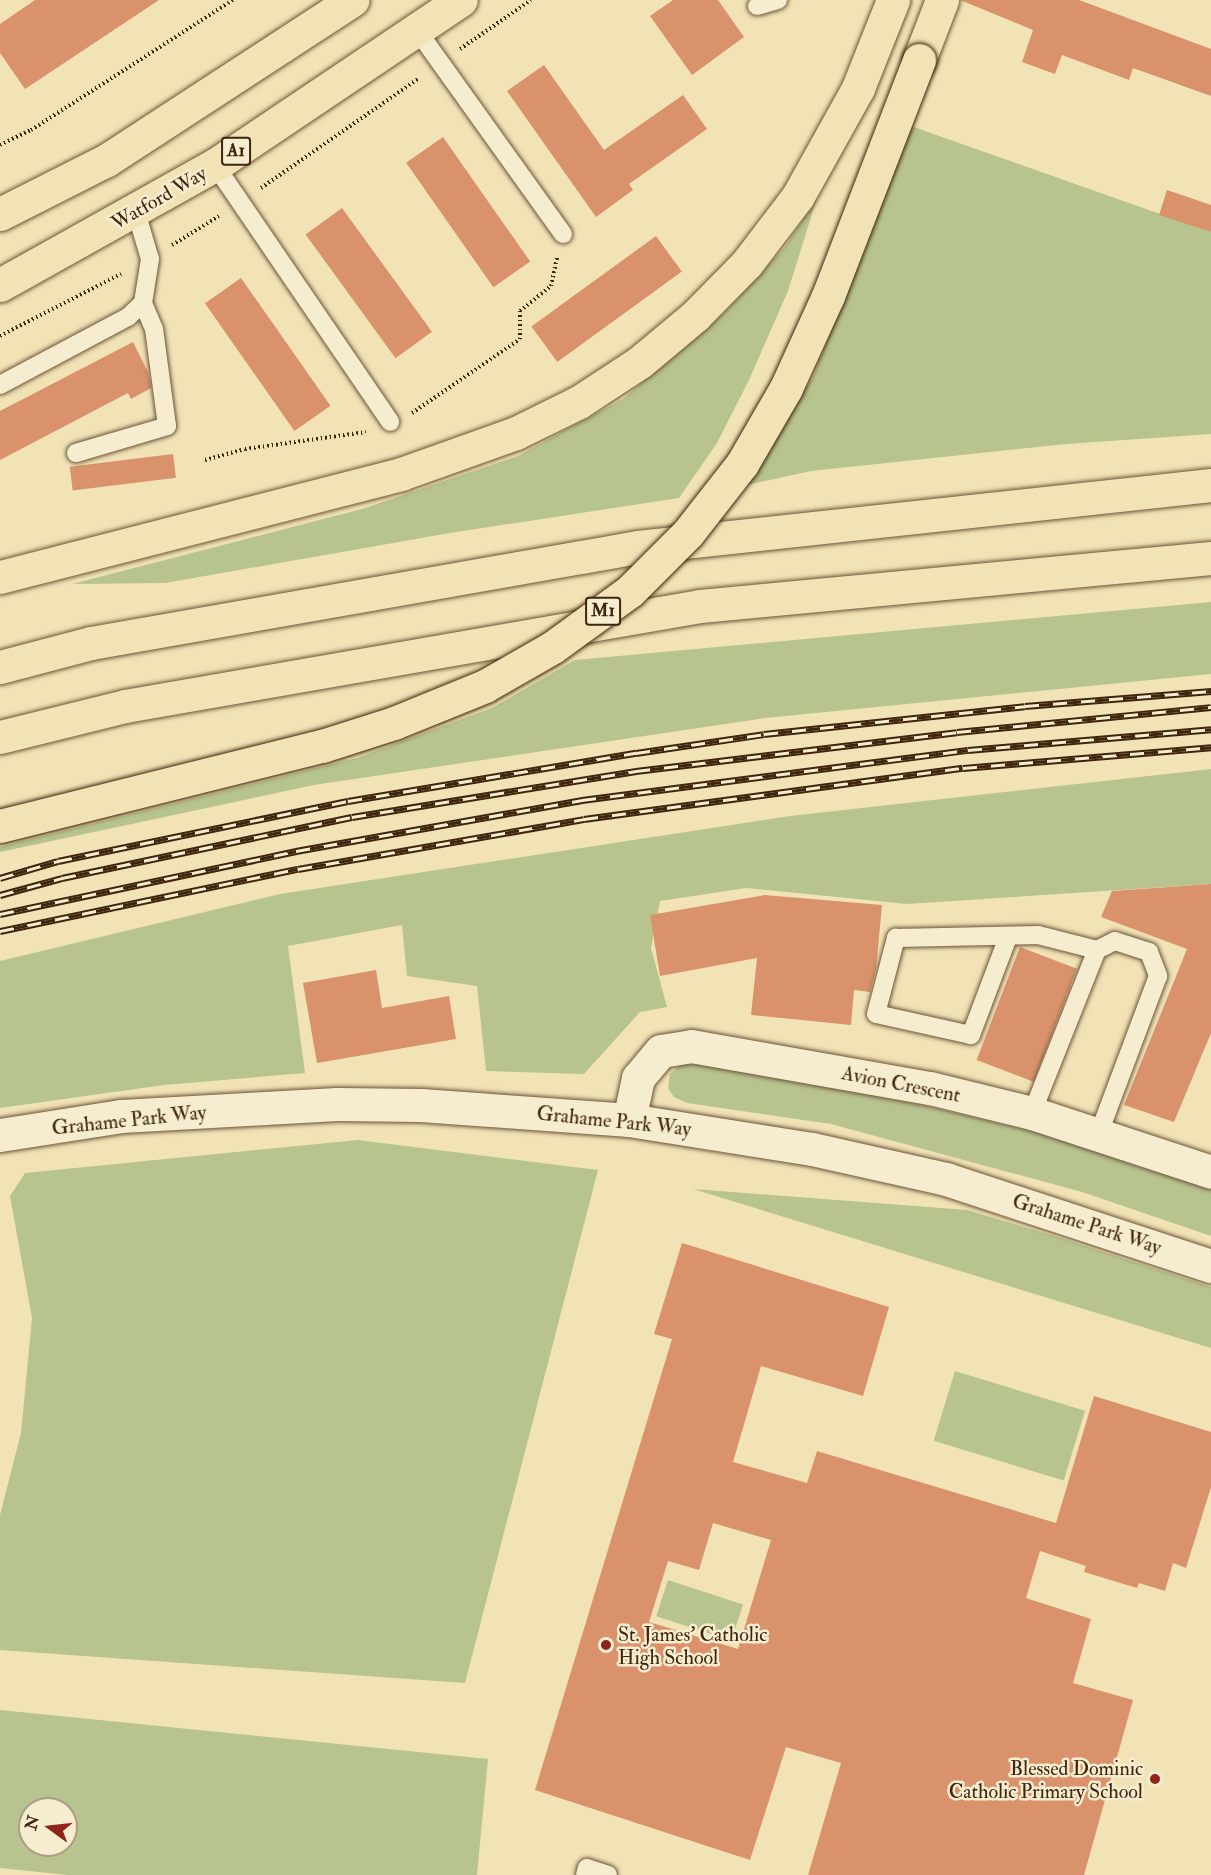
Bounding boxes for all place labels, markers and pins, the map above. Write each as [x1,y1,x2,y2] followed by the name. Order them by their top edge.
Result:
[618,1622,767,1669] place label: St. James' Catholic High School
[599,1638,613,1652] marker: St. James' Catholic High School
[949,1756,1143,1803] place label: Blessed Dominic Catholic Primary School
[1148,1772,1162,1786] marker: Blessed Dominic Catholic Primary School

